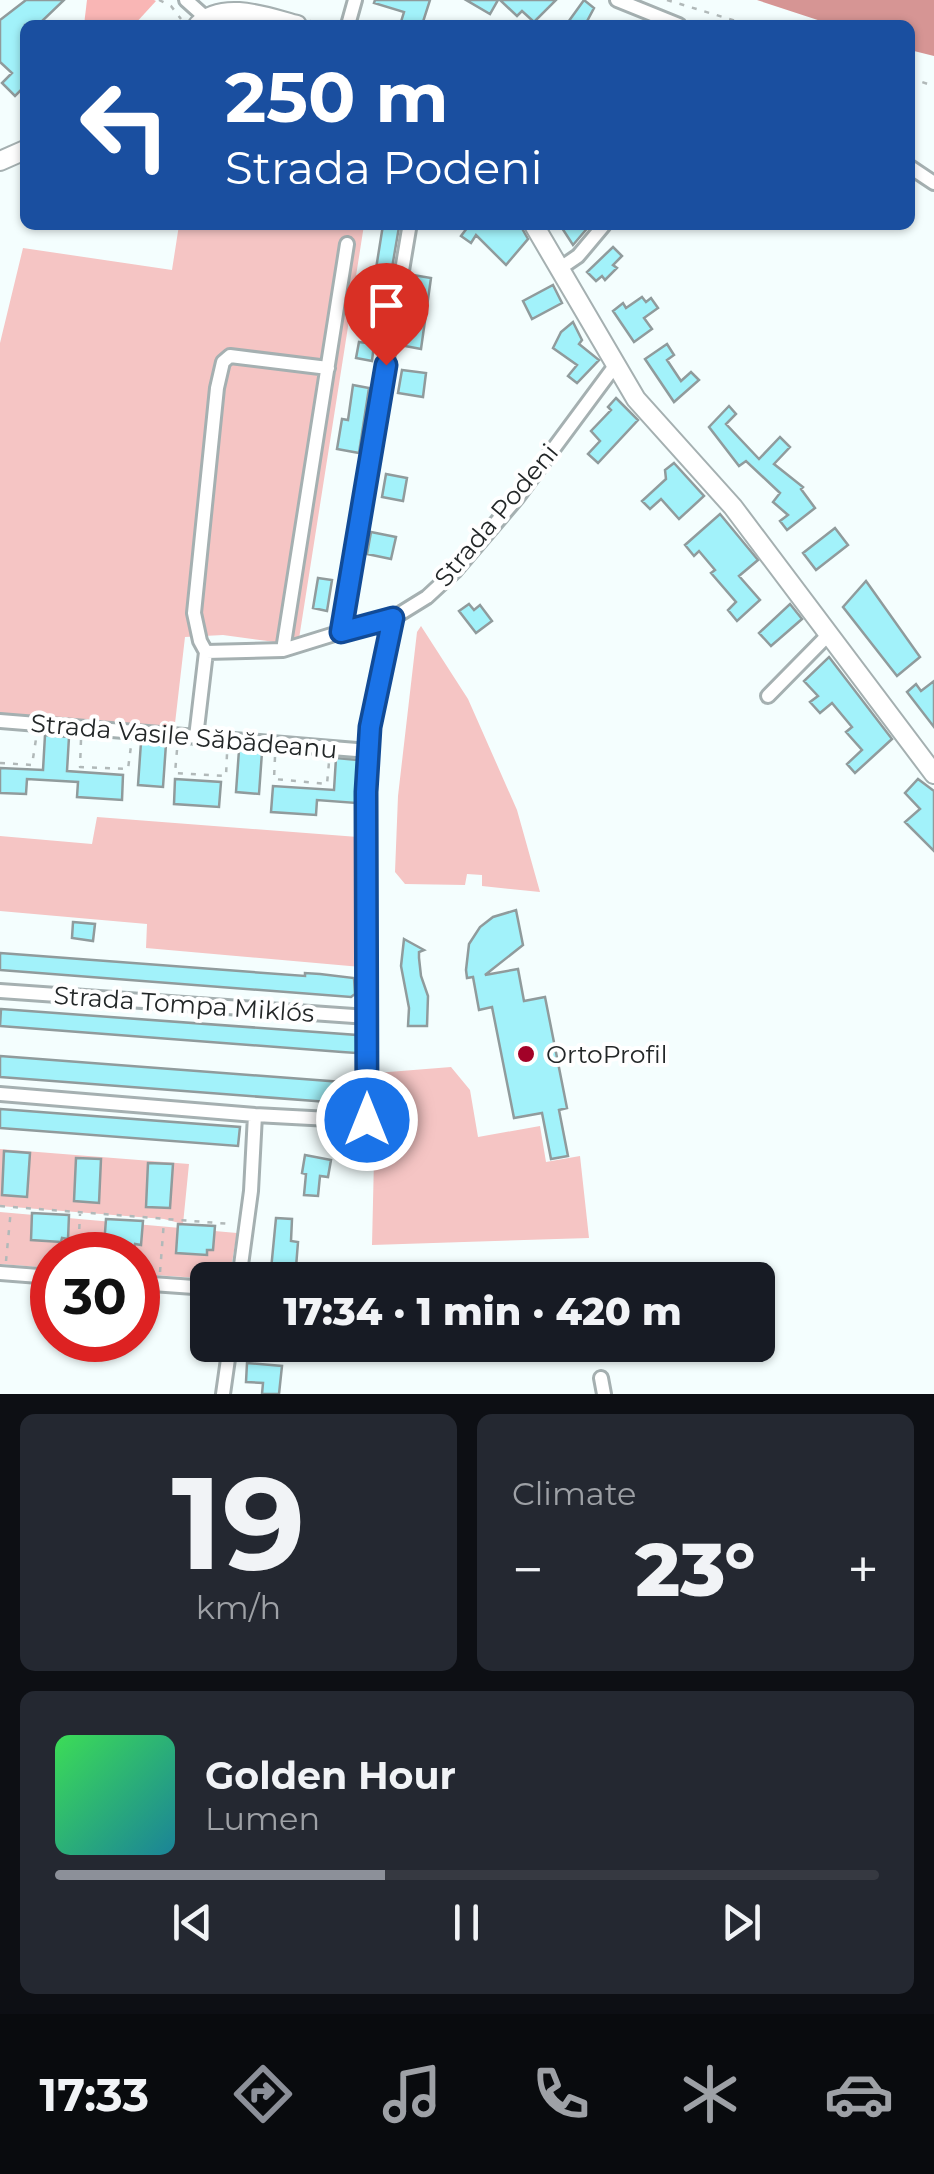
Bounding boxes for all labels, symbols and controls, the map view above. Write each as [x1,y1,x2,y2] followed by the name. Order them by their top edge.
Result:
[225,54,449,140] text: 250 m
[60,60,190,190] icon: left
[225,140,543,195] text: Strada Podeni
[344,263,429,366] pin
[359,278,414,333] icon: arrive
[428,438,564,592] street label: Strada Podeni
[30,708,338,764] street label: Strada Vasile Săbădeanu
[53,980,315,1028] street label: Strada Tompa Miklós
[546,1039,667,1069] place label: OrtoProfil
[515,1043,537,1065] marker: OrtoProfil
[315,1068,419,1172] position arrow
[30,1232,160,1362] speed limit sign: 30
[283,1288,682,1335] text: 17:34 · 1 min · 420 m
[172,1443,305,1602] text: 19
[512,1474,636,1513] text: Climate
[635,1523,756,1615] text: 23°
[512,1536,544,1603] text: −
[847,1536,879,1603] text: +
[196,1588,281,1627] text: km/h
[205,1752,456,1799] text: Golden Hour
[205,1799,320,1838] text: Lumen
[165,1895,220,1950] icon: previous
[439,1895,494,1950] icon: pause
[714,1895,769,1950] icon: next
[228,2059,298,2129] icon: directions
[377,2059,447,2129] icon: music
[526,2059,596,2129] icon: phone
[675,2059,745,2129] icon: climate
[824,2059,894,2129] icon: car
[40,2067,149,2122] text: 17:33

